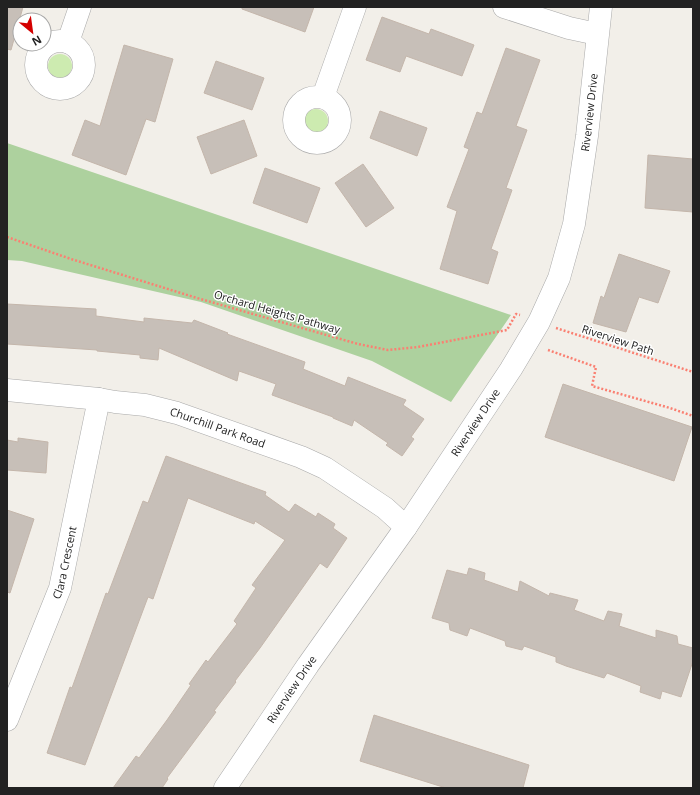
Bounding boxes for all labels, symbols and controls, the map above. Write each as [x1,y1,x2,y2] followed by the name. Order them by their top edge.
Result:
[12,12,52,52] north arrow
[30,32,45,50] text: N
[577,73,601,153] street label: Riverview Drive
[212,286,342,337] street label: Orchard Heights Pathway
[580,321,656,358] street label: Riverview Path
[447,385,503,459] street label: Riverview Drive
[168,404,268,451] street label: Churchill Park Road
[48,525,80,601] street label: Clara Crescent
[263,652,319,726] street label: Riverview Drive

